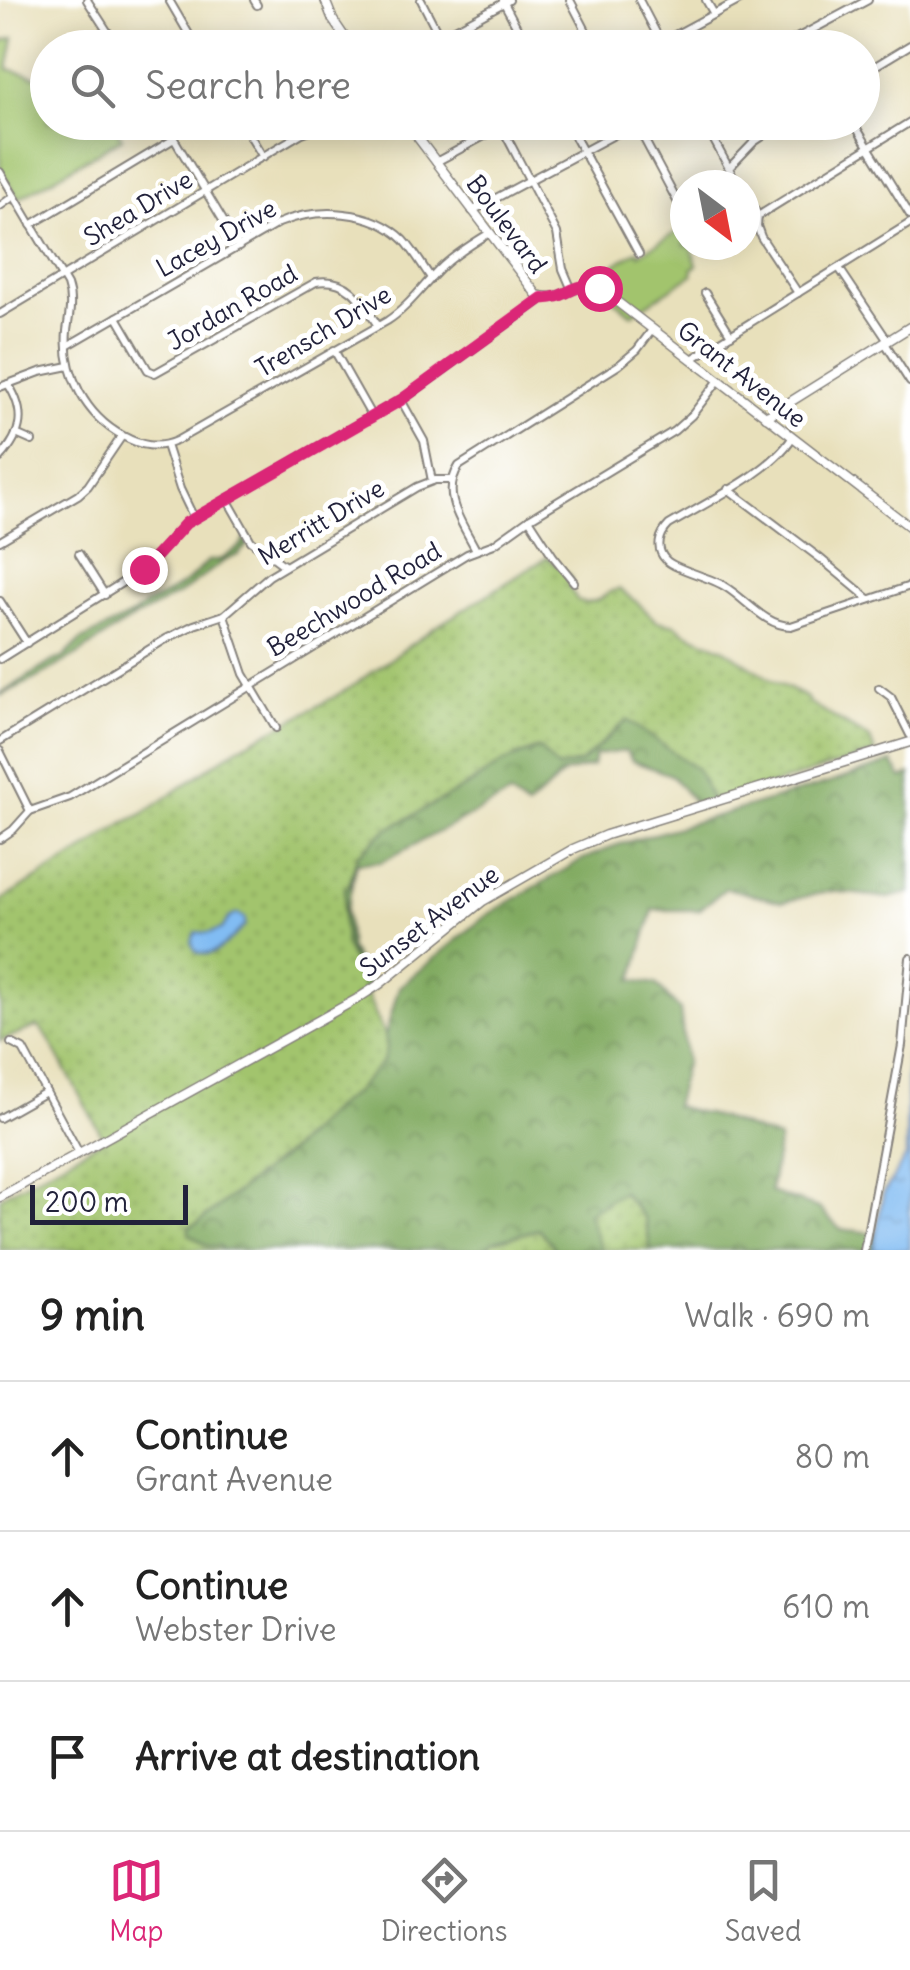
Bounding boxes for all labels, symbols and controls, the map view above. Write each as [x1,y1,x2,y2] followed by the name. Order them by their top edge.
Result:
[30,30,880,140] search box
[65,58,120,113] icon: search
[145,62,351,109] text: Search here
[78,163,198,253] street label: Shea Drive
[460,168,554,280] street label: Boulevard
[670,170,760,260] north arrow
[150,192,282,284] street label: Lacey Drive
[161,257,303,357] street label: Jordan Road
[577,266,623,312] route start
[249,278,397,384] street label: Trensch Drive
[671,314,813,434] street label: Grant Avenue
[252,472,390,572] street label: Merritt Drive
[261,534,447,664] street label: Beechwood Road
[122,547,168,593] route end
[353,858,505,984] street label: Sunset Avenue
[30,1180,188,1224] scale bar
[45,1184,128,1220] text: 200 m
[40,1289,145,1341] text: 9 min
[684,1295,870,1336] text: Walk · 690 m
[135,1412,288,1459] text: Continue
[40,1429,95,1484] icon: ahead
[795,1436,870,1477] text: 80 m
[135,1459,333,1500] text: Grant Avenue
[135,1562,288,1609] text: Continue
[40,1579,95,1634] icon: ahead
[782,1586,870,1627] text: 610 m
[135,1609,336,1650] text: Webster Drive
[40,1729,95,1784] icon: arrive
[135,1733,480,1780] text: Arrive at destination
[109,1853,164,1949] tab: Map
[381,1853,507,1949] tab: Directions
[725,1853,801,1949] tab: Saved

